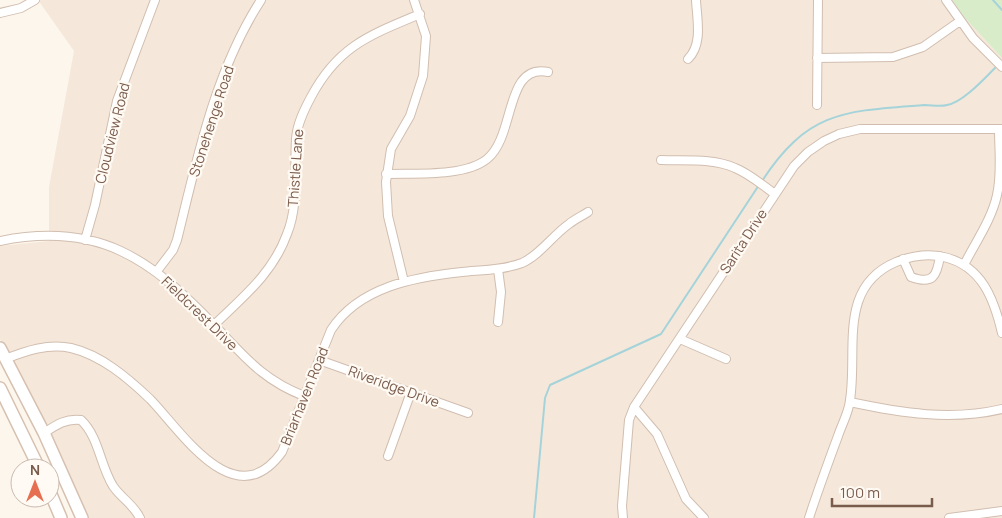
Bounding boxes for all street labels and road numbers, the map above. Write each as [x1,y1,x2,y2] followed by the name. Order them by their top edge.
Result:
[184,63,238,179] street label: Stonehenge Road
[90,81,134,185] street label: Cloudview Road
[283,128,307,208] street label: Thistle Lane
[715,205,771,277] street label: Sarita Drive
[158,272,242,354] street label: Fieldcrest Drive
[276,344,332,448] street label: Briarhaven Road
[346,361,442,411] street label: Riveridge Drive

